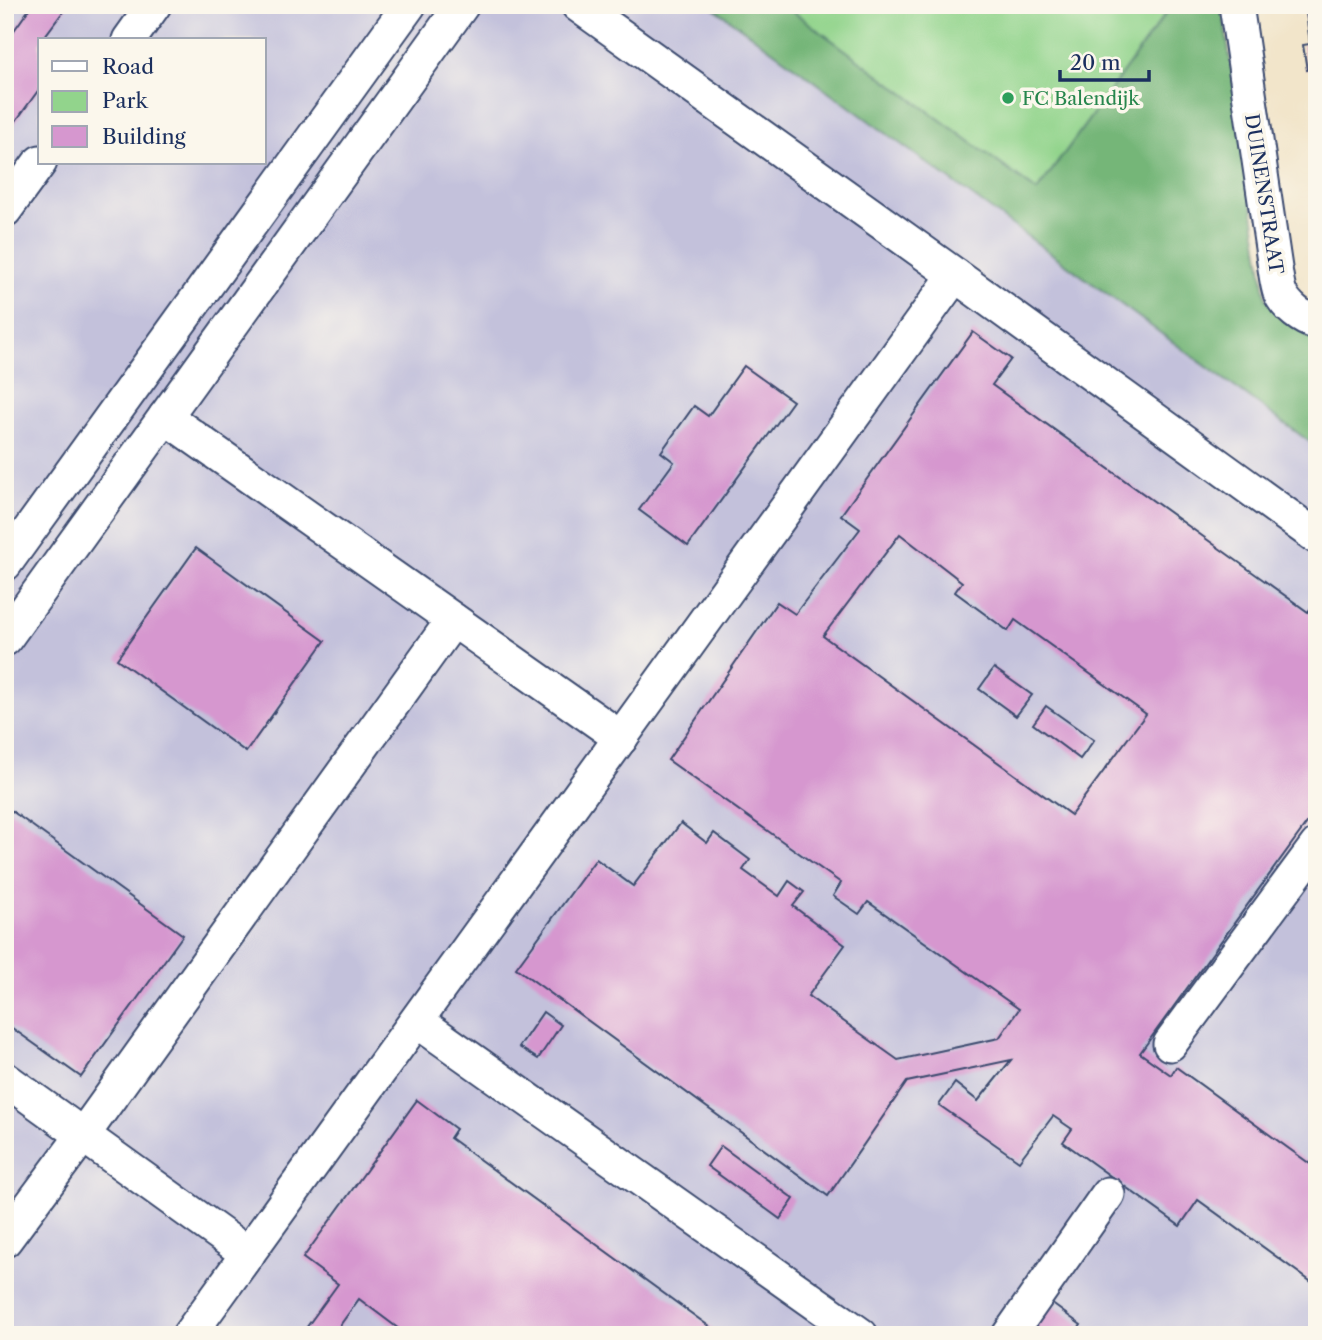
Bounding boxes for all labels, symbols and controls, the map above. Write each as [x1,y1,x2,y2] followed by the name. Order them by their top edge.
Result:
[38,38,266,164] legend
[1060,38,1149,82] scale bar
[1070,50,1121,75] text: 20 m
[102,54,154,79] text: Road
[1022,87,1140,110] place label: FC Balendijk
[102,88,148,113] text: Park
[1000,90,1016,106] marker: FC Balendijk
[1240,112,1288,277] street label: DUINENSTRAAT
[102,124,187,149] text: Building

